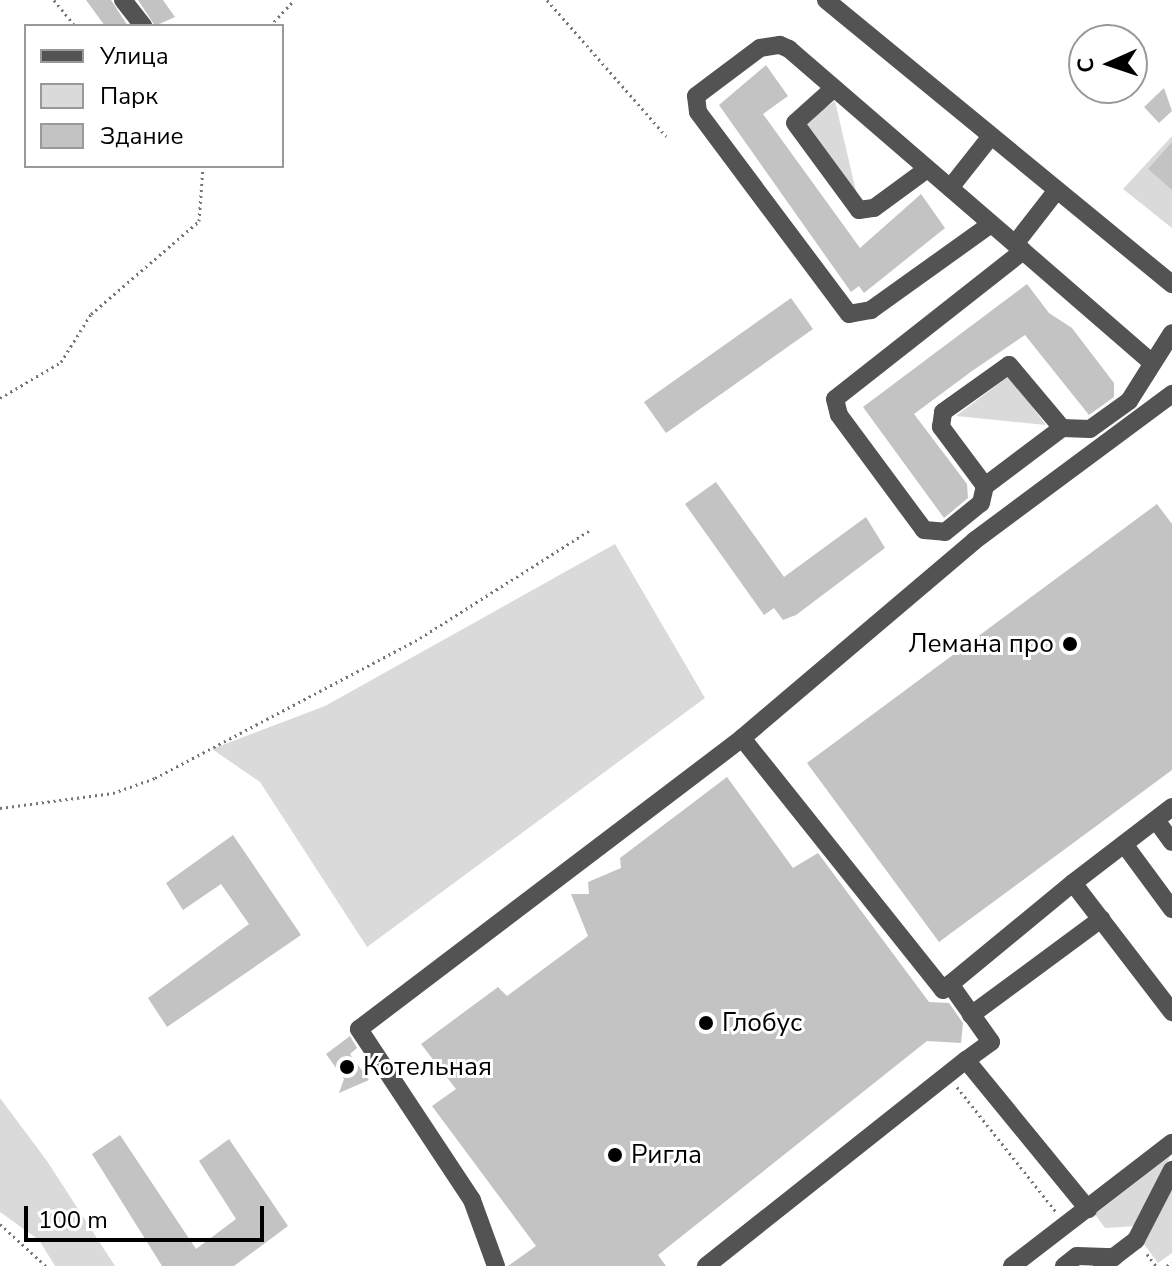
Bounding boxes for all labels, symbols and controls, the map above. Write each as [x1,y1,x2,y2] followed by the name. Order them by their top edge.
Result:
[24,24,284,168] legend
[1068,24,1148,104] north arrow
[100,40,169,72] text: Улица
[1071,57,1101,73] text: С
[100,80,158,112] text: Парк
[100,120,184,152] text: Здание
[908,628,1054,660] place label: Лемана про
[1061,635,1079,653] marker: Лемана про
[722,1007,802,1039] place label: Глобус
[697,1014,715,1032] marker: Глобус
[363,1051,492,1083] place label: Котельная
[338,1058,356,1076] marker: Котельная
[631,1139,702,1171] place label: Ригла
[606,1146,624,1164] marker: Ригла
[28,1190,268,1240] scale bar
[38,1204,108,1236] text: 100 m

